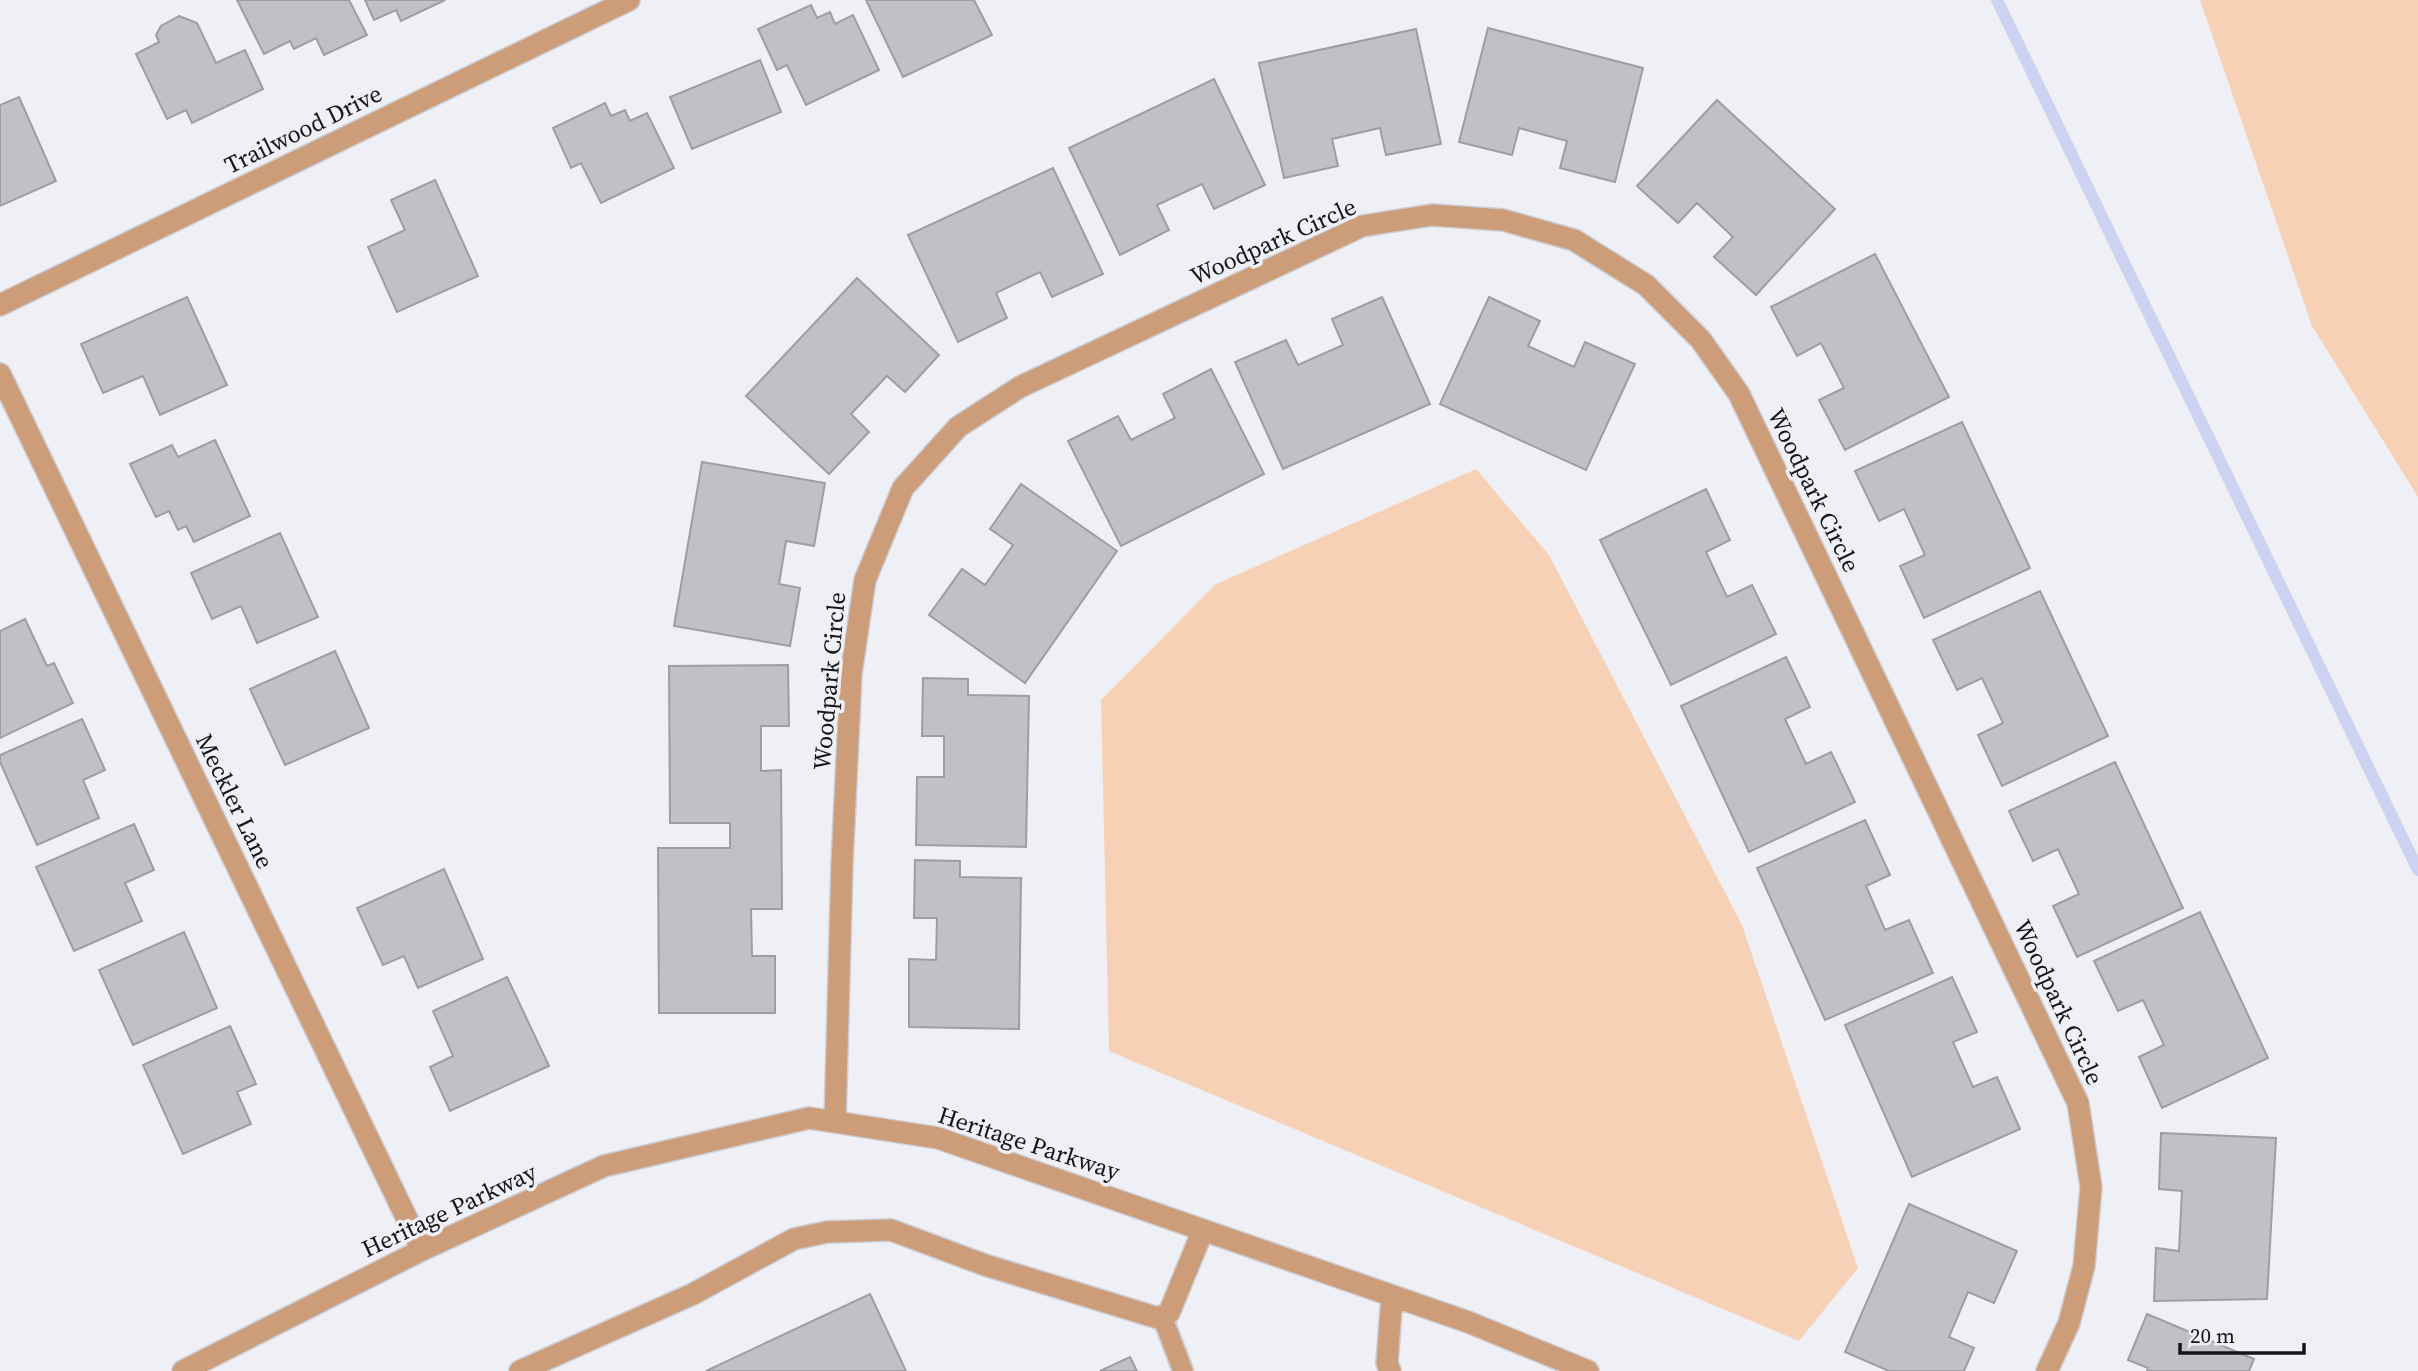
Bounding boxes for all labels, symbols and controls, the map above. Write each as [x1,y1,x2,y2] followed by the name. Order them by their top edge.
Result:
[219,77,387,181] street label: Trailwood Drive
[1185,190,1361,292] street label: Woodpark Circle
[1760,403,1868,577] street label: Woodpark Circle
[805,591,853,771] street label: Woodpark Circle
[188,728,282,874] street label: Meckler Lane
[2006,914,2112,1090] street label: Woodpark Circle
[934,1098,1125,1188] street label: Heritage Parkway
[356,1155,542,1265] street label: Heritage Parkway
[2180,1312,2304,1356] scale bar
[2190,1321,2235,1350] text: 20 m

